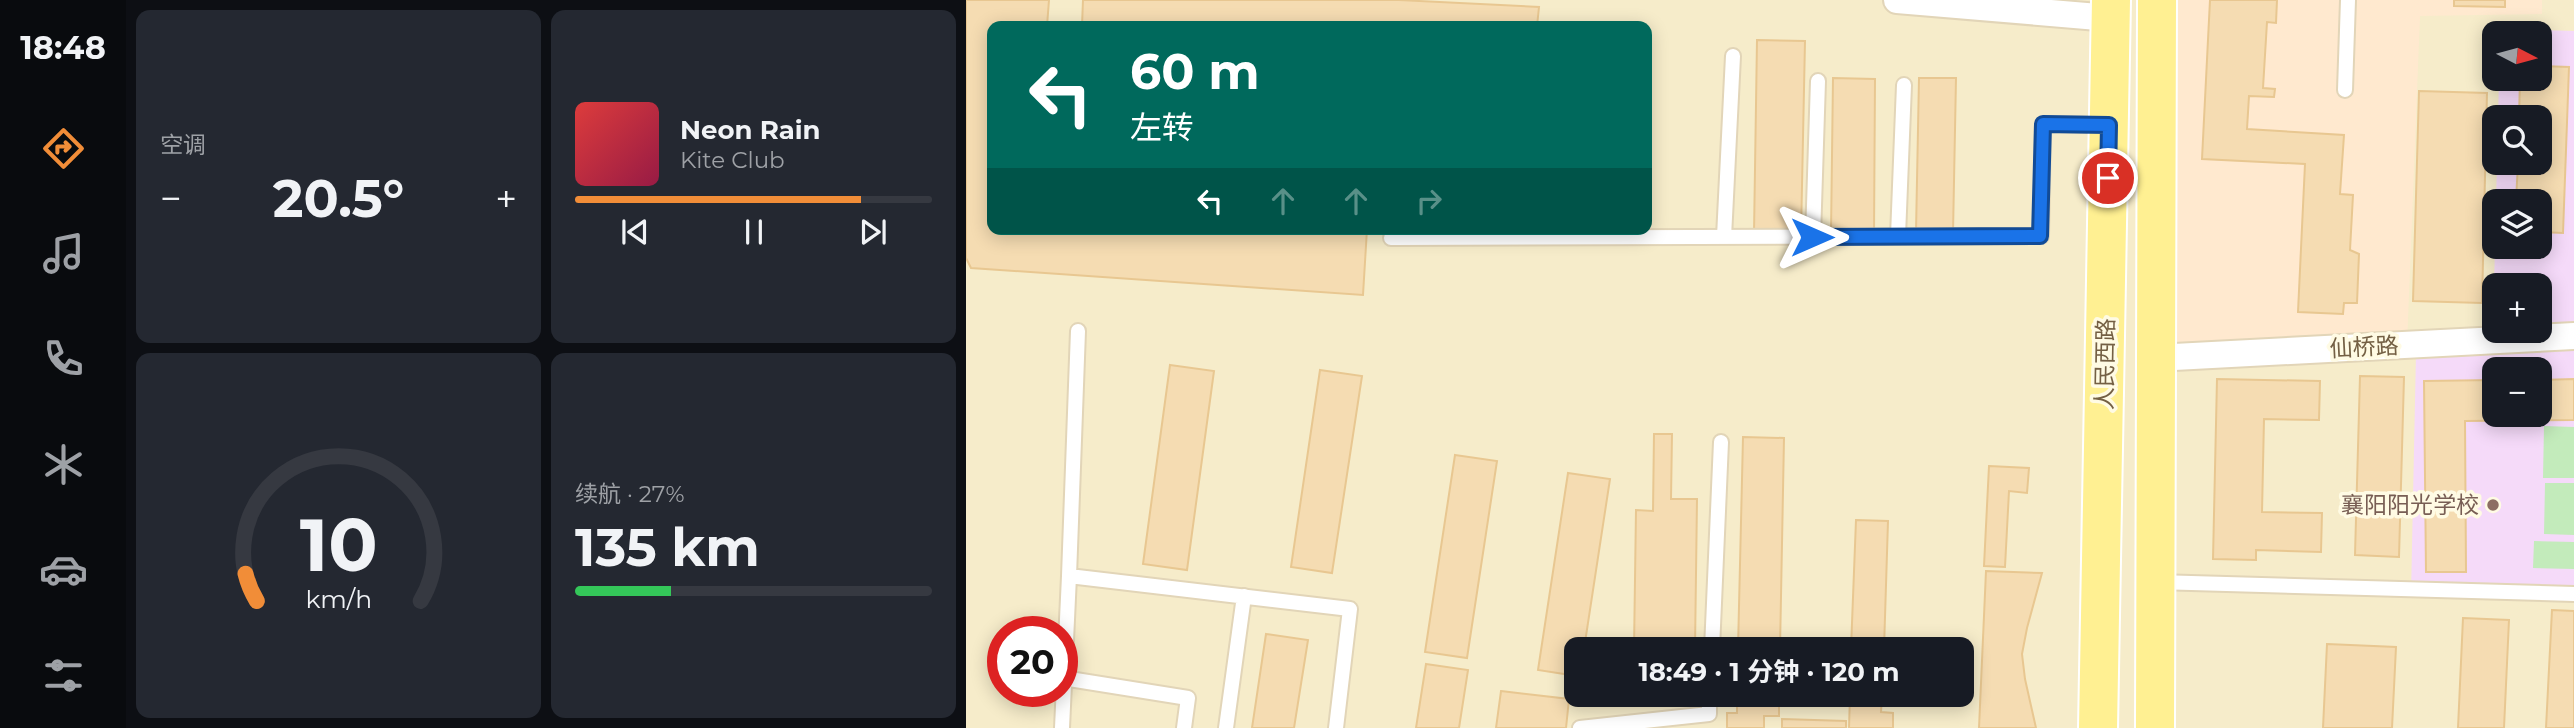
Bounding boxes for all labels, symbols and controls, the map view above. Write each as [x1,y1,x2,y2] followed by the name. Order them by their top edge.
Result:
[2482,21,2552,91] north arrow
[2482,21,2552,427] map controls
[20,28,106,67] text: 18:48
[1130,42,1260,101] text: 60 m
[1015,49,1106,140] icon: left
[2482,105,2552,175] button: search
[1130,108,1194,147] text: 左转
[680,114,821,146] text: Neon Rain
[39,124,88,173] icon: directions
[160,131,206,159] text: 空调
[680,146,785,174] text: Kite Club
[2078,148,2138,208] pin
[2089,159,2127,197] icon: arrive
[273,167,404,230] text: 20.5°
[160,175,182,222] text: −
[495,175,517,222] text: +
[1191,182,1229,220] icon: left
[1264,182,1302,220] icon: ahead
[1337,182,1375,220] icon: ahead
[1410,182,1448,220] icon: right
[2482,189,2552,259] button: layers
[1775,200,1849,274] position arrow
[616,213,654,251] icon: previous
[735,213,773,251] icon: pause
[854,213,892,251] icon: next
[39,229,88,278] icon: music
[2482,273,2552,343] button: +
[2090,318,2120,410] street label: 人民西路
[2329,331,2399,363] street label: 仙桥路
[39,334,88,383] icon: phone
[2482,357,2552,427] button: −
[39,440,88,489] icon: climate
[575,480,684,508] text: 续航 · 27%
[2341,491,2479,519] place label: 襄阳阳光学校
[2485,497,2501,513] marker: 襄阳阳光学校
[300,502,377,590] text: 10
[575,516,760,579] text: 135 km
[39,545,88,594] icon: car
[305,584,372,614] text: km/h
[987,616,1078,707] speed limit sign: 20
[39,651,88,700] icon: filters
[1638,656,1900,688] text: 18:49 · 1 分钟 · 120 m

